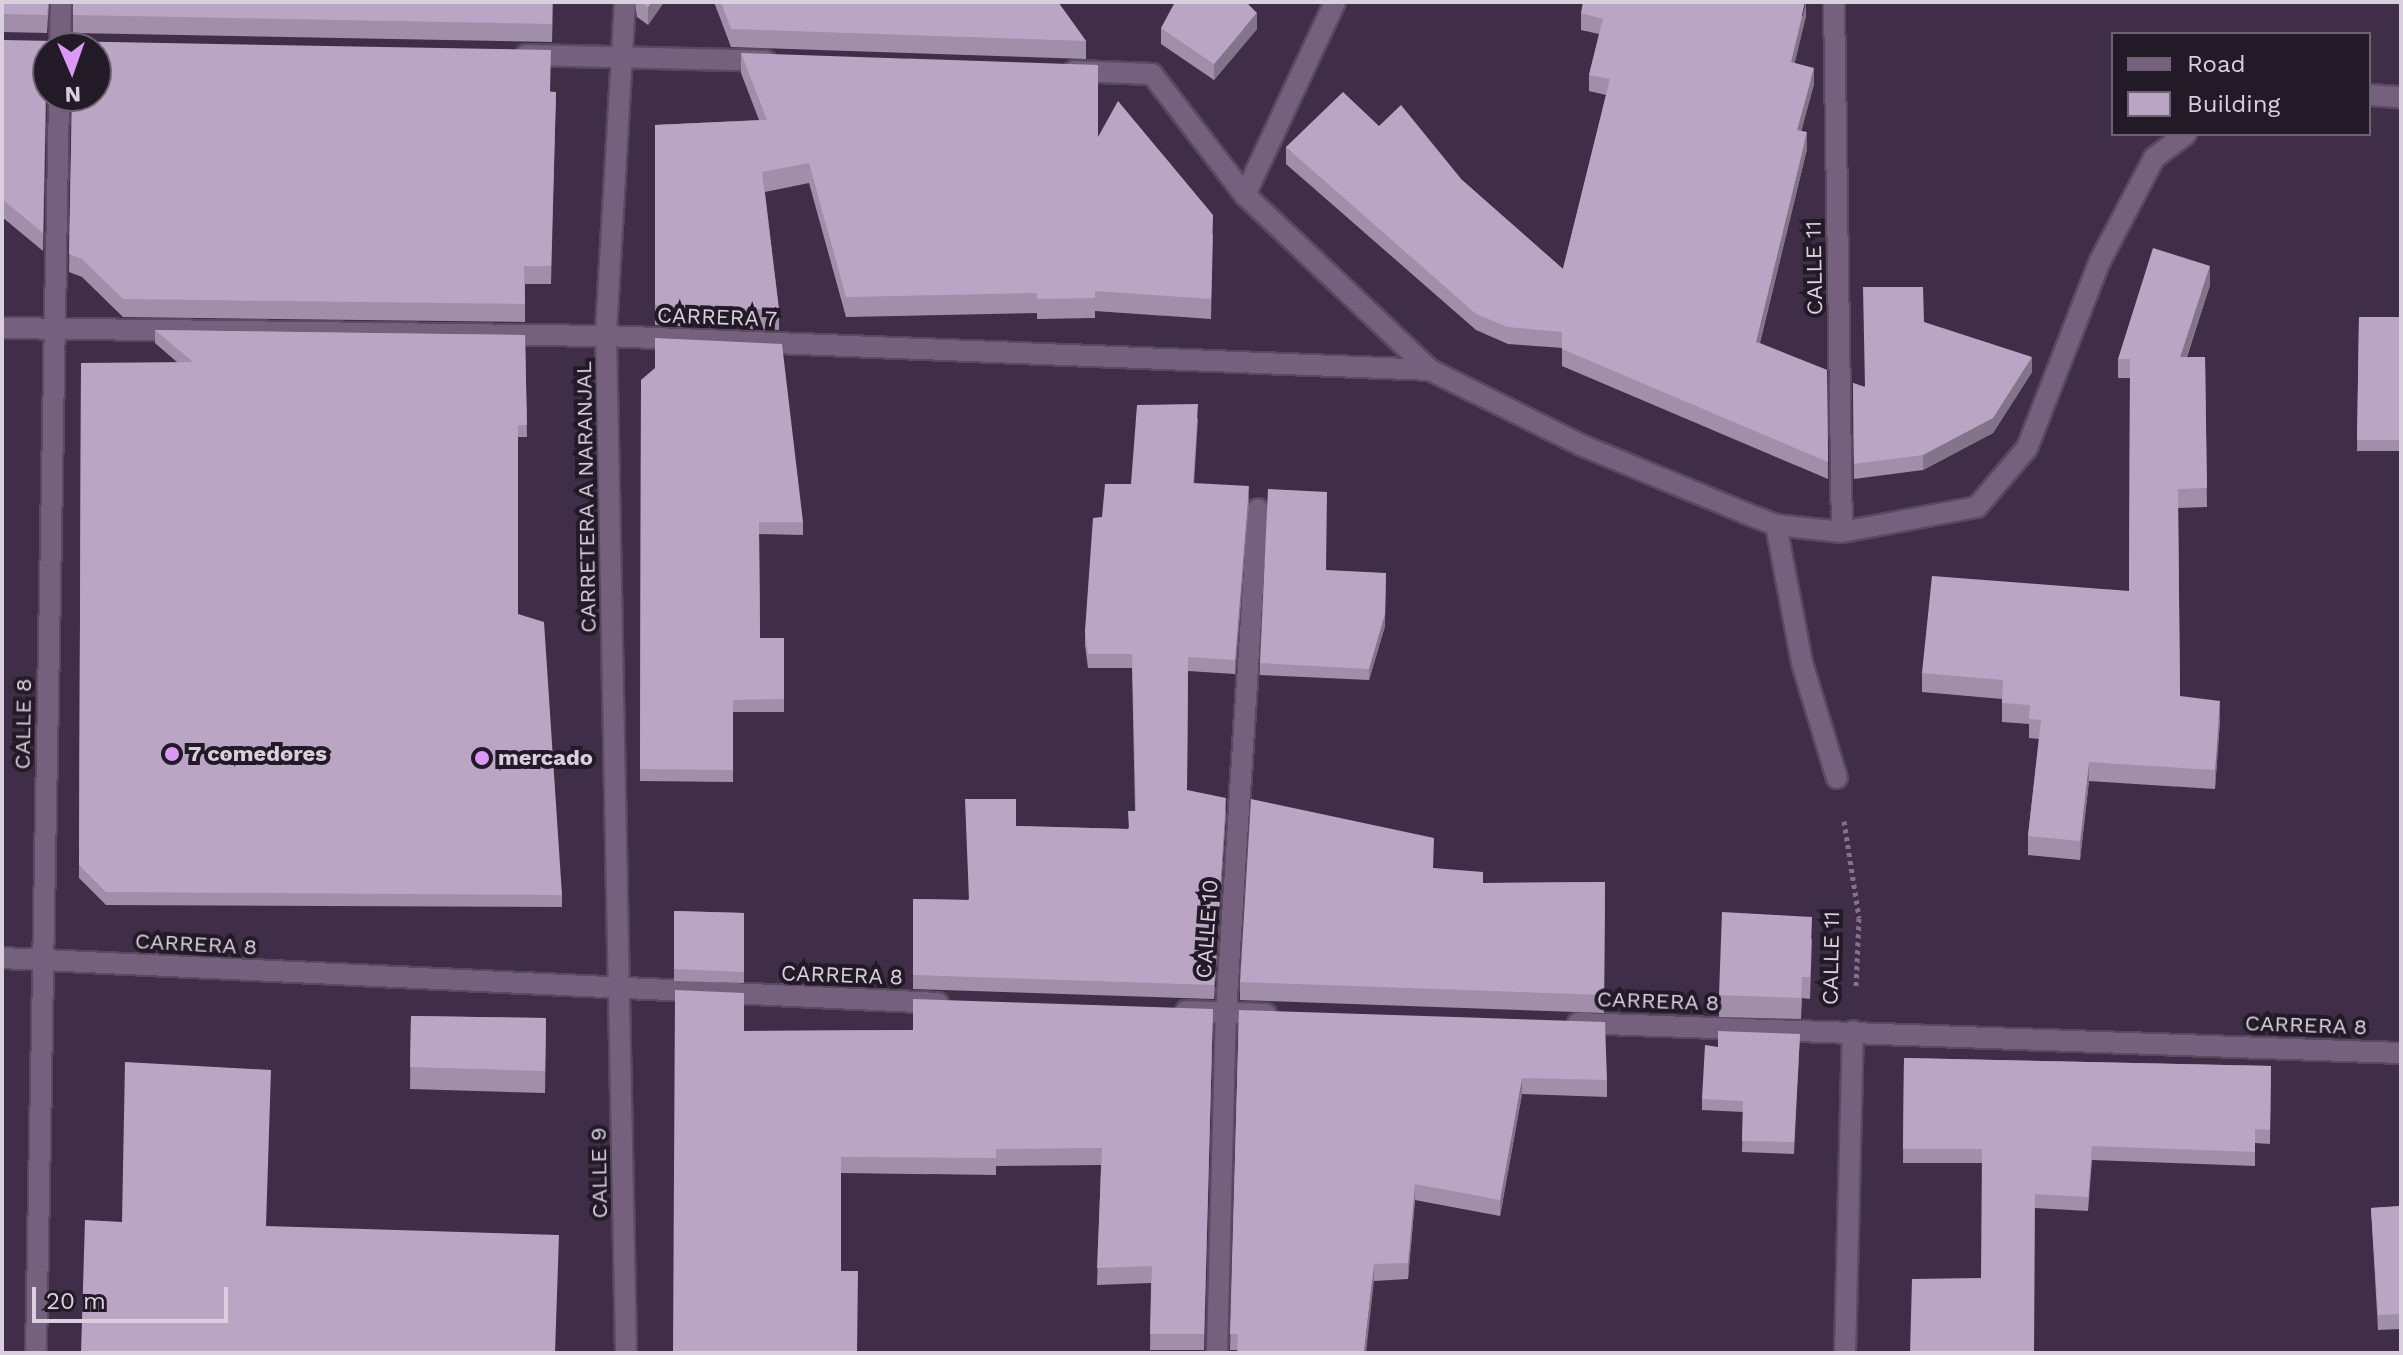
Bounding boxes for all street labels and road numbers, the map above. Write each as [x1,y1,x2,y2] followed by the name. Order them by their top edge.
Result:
[1800,220,1828,316] street label: CALLE 11
[656,302,778,332] street label: CARRERA 7
[570,360,602,634] street label: CARRETERA A NARANJAL
[9,678,37,770] street label: CALLE 8
[1190,878,1224,980] street label: CALLE 10
[1817,910,1845,1006] street label: CALLE 11
[134,928,258,960] street label: CARRERA 8
[780,960,904,990] street label: CARRERA 8
[1596,986,1720,1016] street label: CARRERA 8
[2244,1010,2368,1040] street label: CARRERA 8
[585,1127,613,1219] street label: CALLE 9

